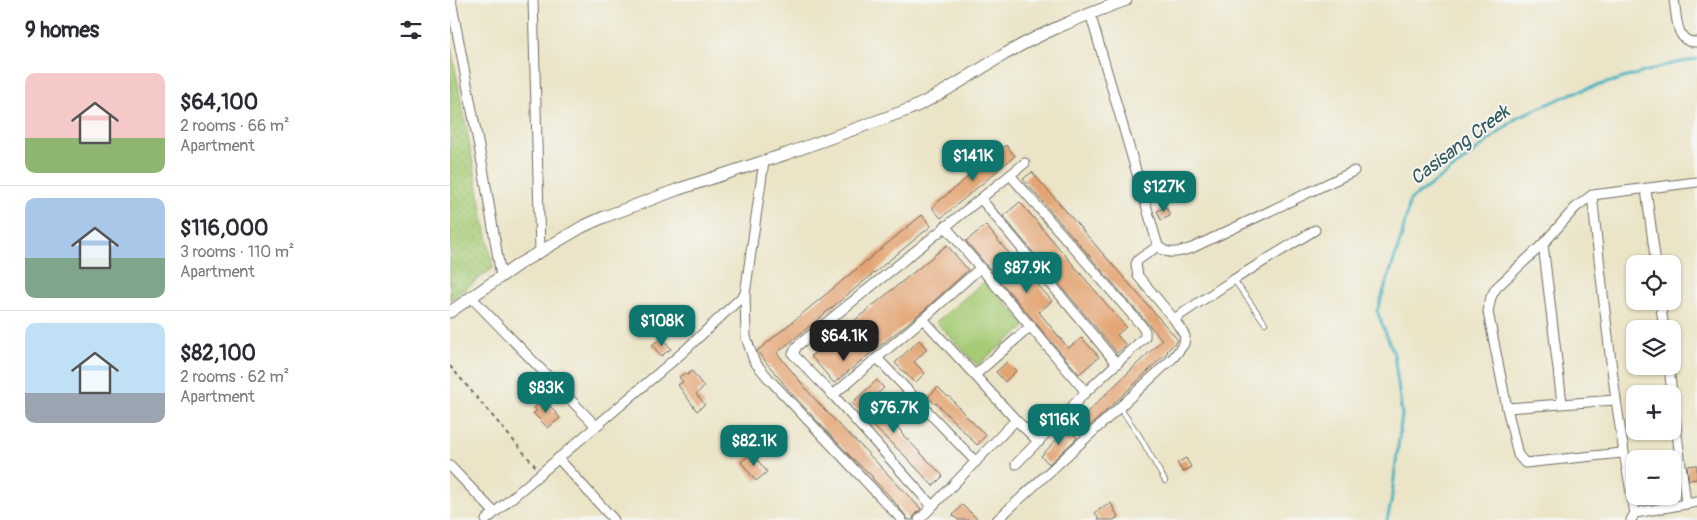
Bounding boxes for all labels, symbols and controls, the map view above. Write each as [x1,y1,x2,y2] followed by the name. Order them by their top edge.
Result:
[397,16,425,44] icon: filters
[25,17,99,44] text: 9 homes
[180,89,258,116] text: $64,100
[65,93,125,153] icon: home
[1405,99,1516,190] water label: Casisang Creek
[180,116,290,136] text: 2 rooms · 66 m²
[180,136,255,156] text: Apartment
[938,140,1008,182] pin: $141K
[953,146,993,166] text: $141K
[1129,170,1199,213] pin: $127K
[1143,177,1185,197] text: $127K
[180,215,268,242] text: $116,000
[65,218,125,278] icon: home
[180,242,294,262] text: 3 rooms · 110 m²
[986,252,1068,294] pin: $87.9K
[1626,255,1681,505] map controls
[1626,255,1681,310] button: locate
[1004,258,1050,278] text: $87.9K
[180,262,255,282] text: Apartment
[627,304,697,347] pin: $108K
[640,311,684,331] text: $108K
[803,320,885,362] pin: $64.1K
[1626,320,1681,375] button: layers
[821,326,867,346] text: $64.1K
[180,340,256,367] text: $82,100
[65,343,125,403] icon: home
[180,367,289,387] text: 2 rooms · 62 m²
[516,372,576,414] pin: $83K
[528,378,564,398] text: $83K
[1626,385,1681,440] button: +
[180,387,255,407] text: Apartment
[853,392,935,434] pin: $76.7K
[870,398,918,418] text: $76.7K
[1024,404,1094,446] pin: $116K
[1039,410,1079,430] text: $116K
[713,424,795,467] pin: $82.1K
[731,431,777,451] text: $82.1K
[1626,450,1681,505] button: −

